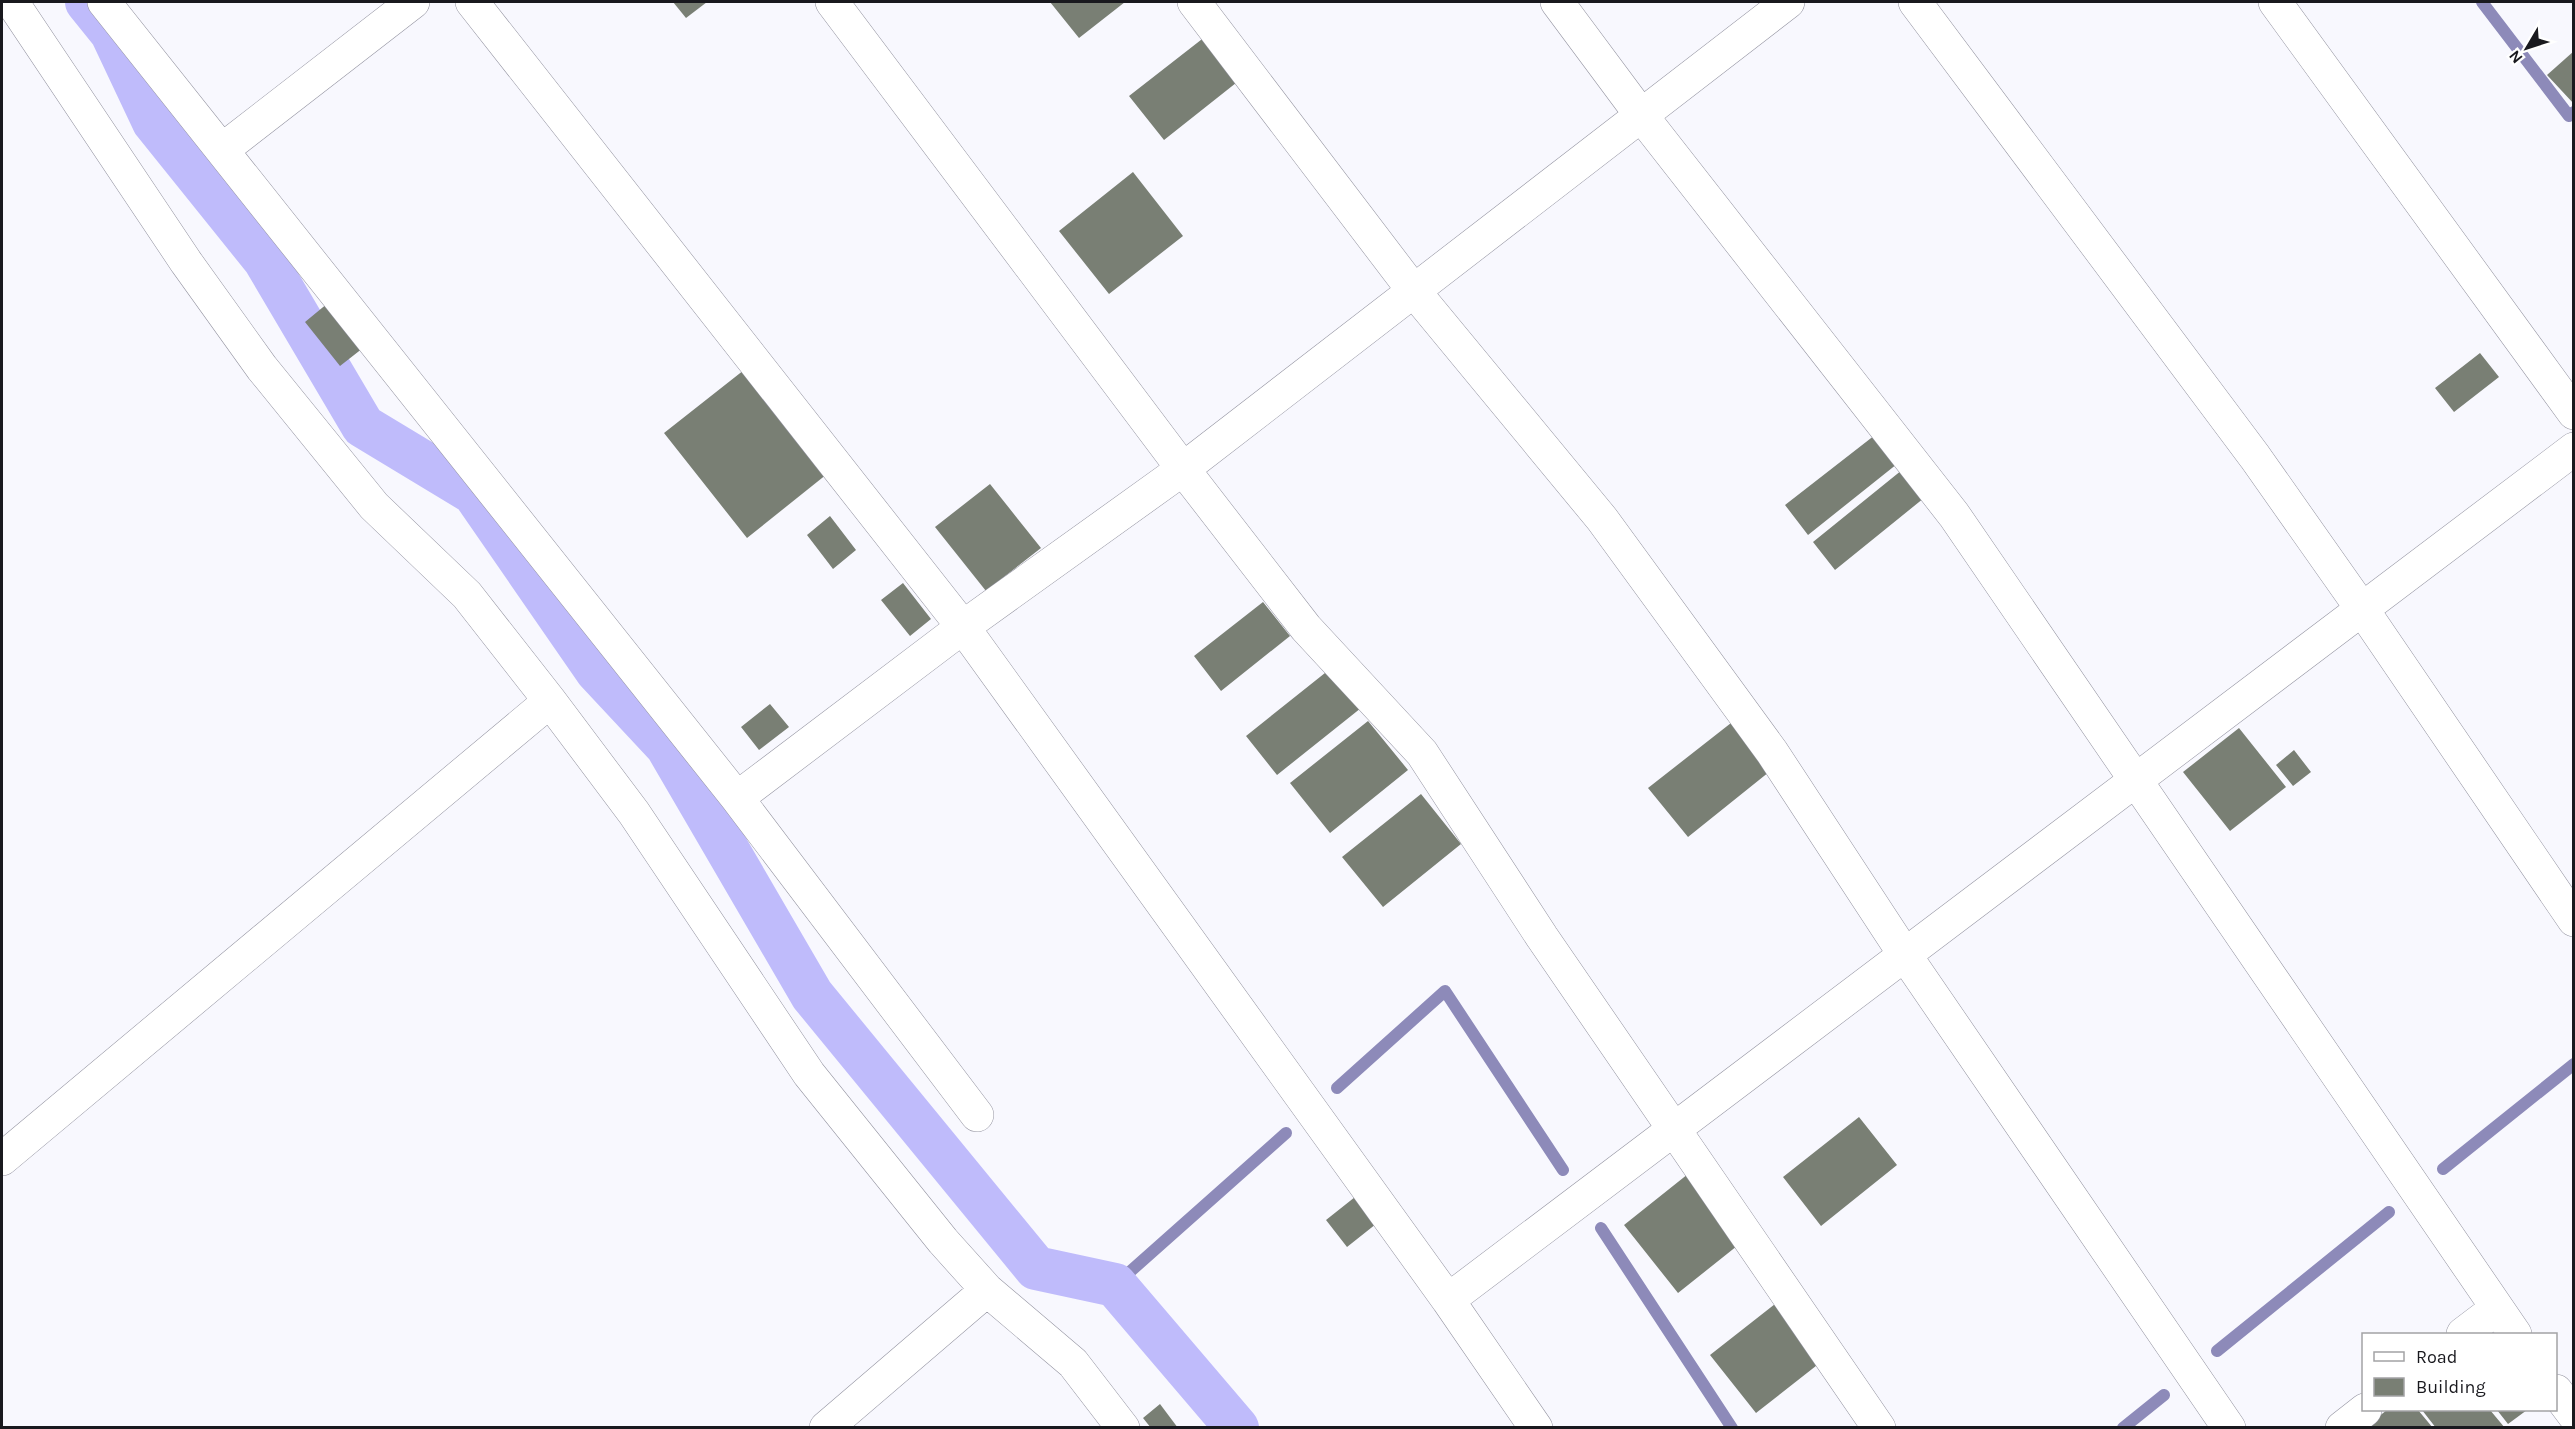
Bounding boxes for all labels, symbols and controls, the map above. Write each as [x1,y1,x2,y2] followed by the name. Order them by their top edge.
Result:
[2497,18,2557,78] north arrow
[2505,47,2527,68] text: N
[2362,1333,2557,1411] legend
[2416,1346,2457,1368] text: Road
[2416,1376,2486,1398] text: Building

